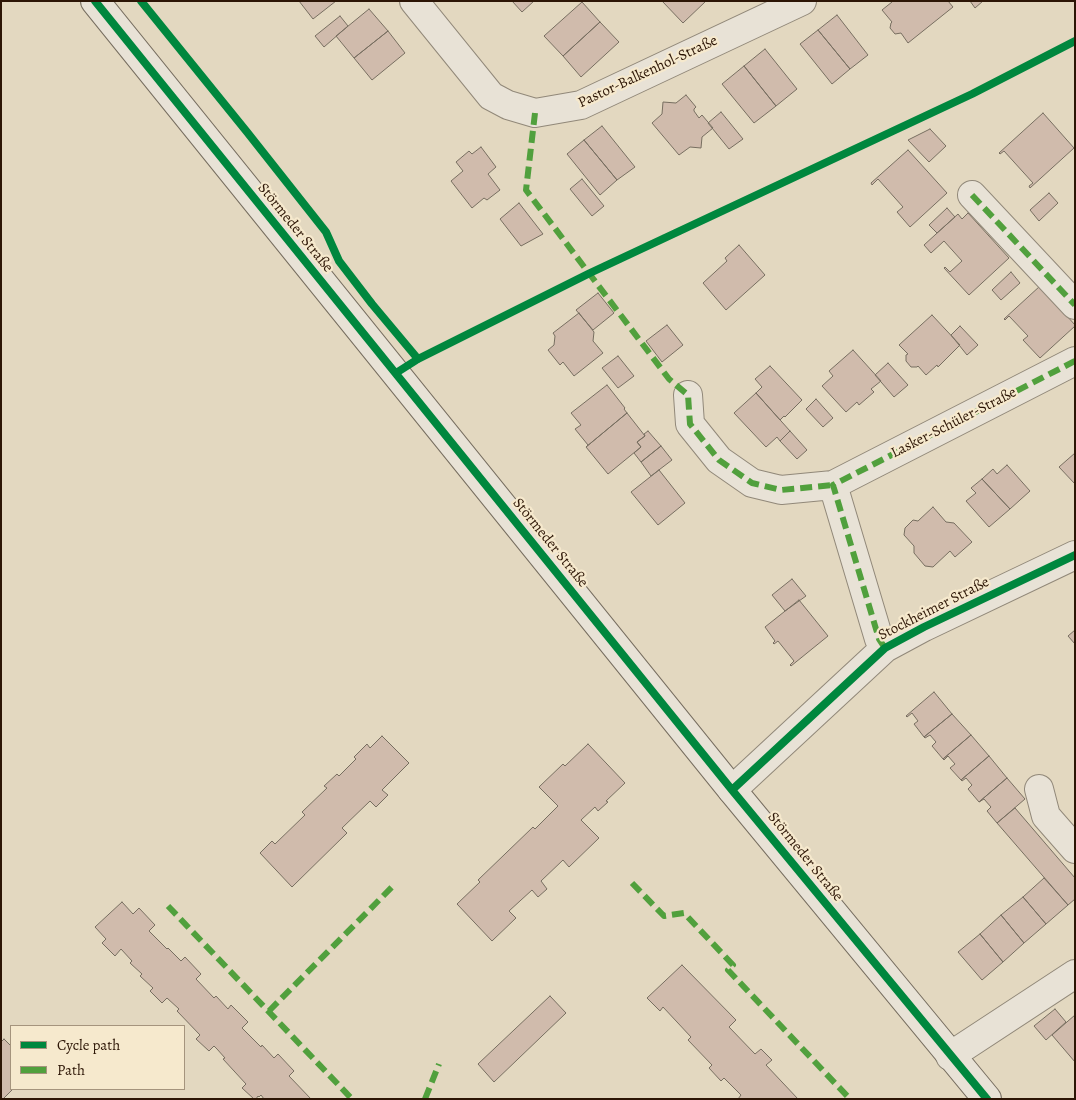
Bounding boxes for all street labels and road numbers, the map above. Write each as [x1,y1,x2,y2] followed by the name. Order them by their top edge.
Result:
[575,32,721,112] street label: Pastor-Balkenhol-Straße
[253,180,337,276] street label: Störmeder Straße
[888,384,1020,462] street label: Lasker-Schüler-Straße
[508,495,592,591] street label: Störmeder Straße
[876,573,992,645] street label: Stockheimer Straße
[763,809,847,905] street label: Störmeder Straße

